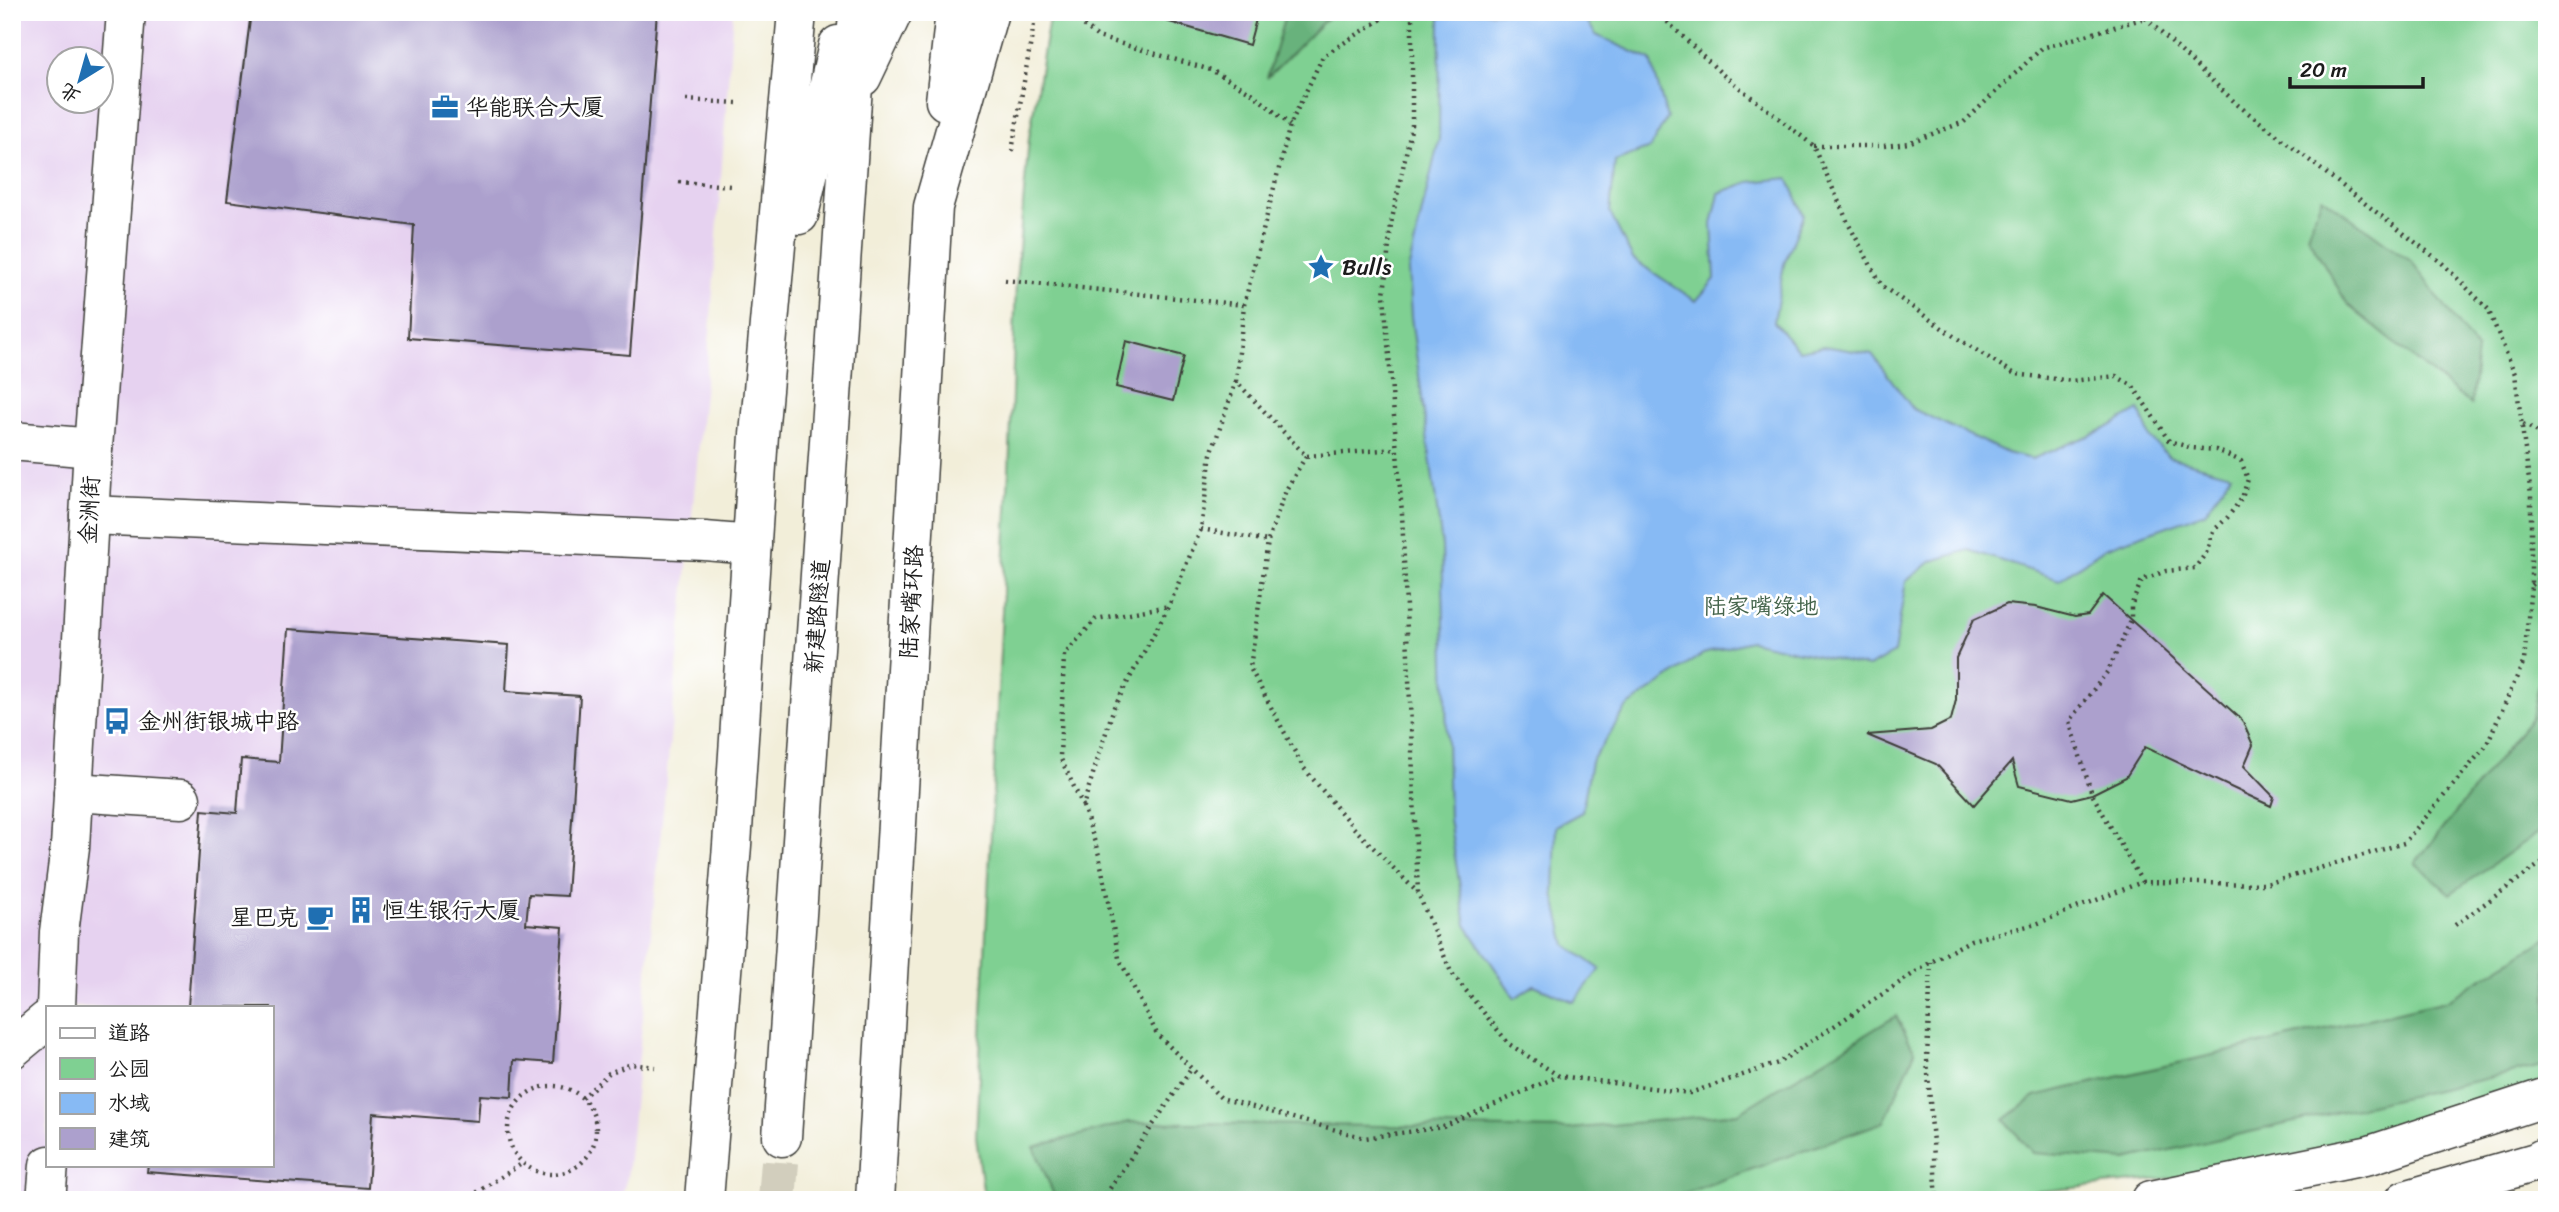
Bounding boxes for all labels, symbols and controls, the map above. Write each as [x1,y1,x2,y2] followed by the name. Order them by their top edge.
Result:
[46,46,116,116] north arrow
[2290,46,2422,90] scale bar
[2300,51,2347,89] text: 20 m
[53,74,88,112] text: 北
[466,87,604,128] place label: 华能联合大厦
[430,92,460,122] office icon: 华能联合大厦
[1342,247,1392,288] place label: Bulls
[1306,252,1336,282] place icon: Bulls
[67,475,112,546] street label: 金洲街
[888,544,935,661] street label: 陆家嘴环路
[793,557,842,675] street label: 新建路隧道
[1704,586,1819,627] park label: 陆家嘴绿地
[138,701,299,742] place label: 金州街银城中路
[102,706,132,736] bus stop icon: 金州街银城中路
[382,890,520,931] place label: 恒生银行大厦
[346,895,376,925] building icon: 恒生银行大厦
[230,897,299,938] place label: 星巴克
[305,902,335,932] cafe icon: 星巴克
[46,1006,273,1166] legend
[108,1014,150,1052] text: 道路
[108,1050,150,1088] text: 公园
[108,1084,150,1122] text: 水域
[108,1120,150,1158] text: 建筑

